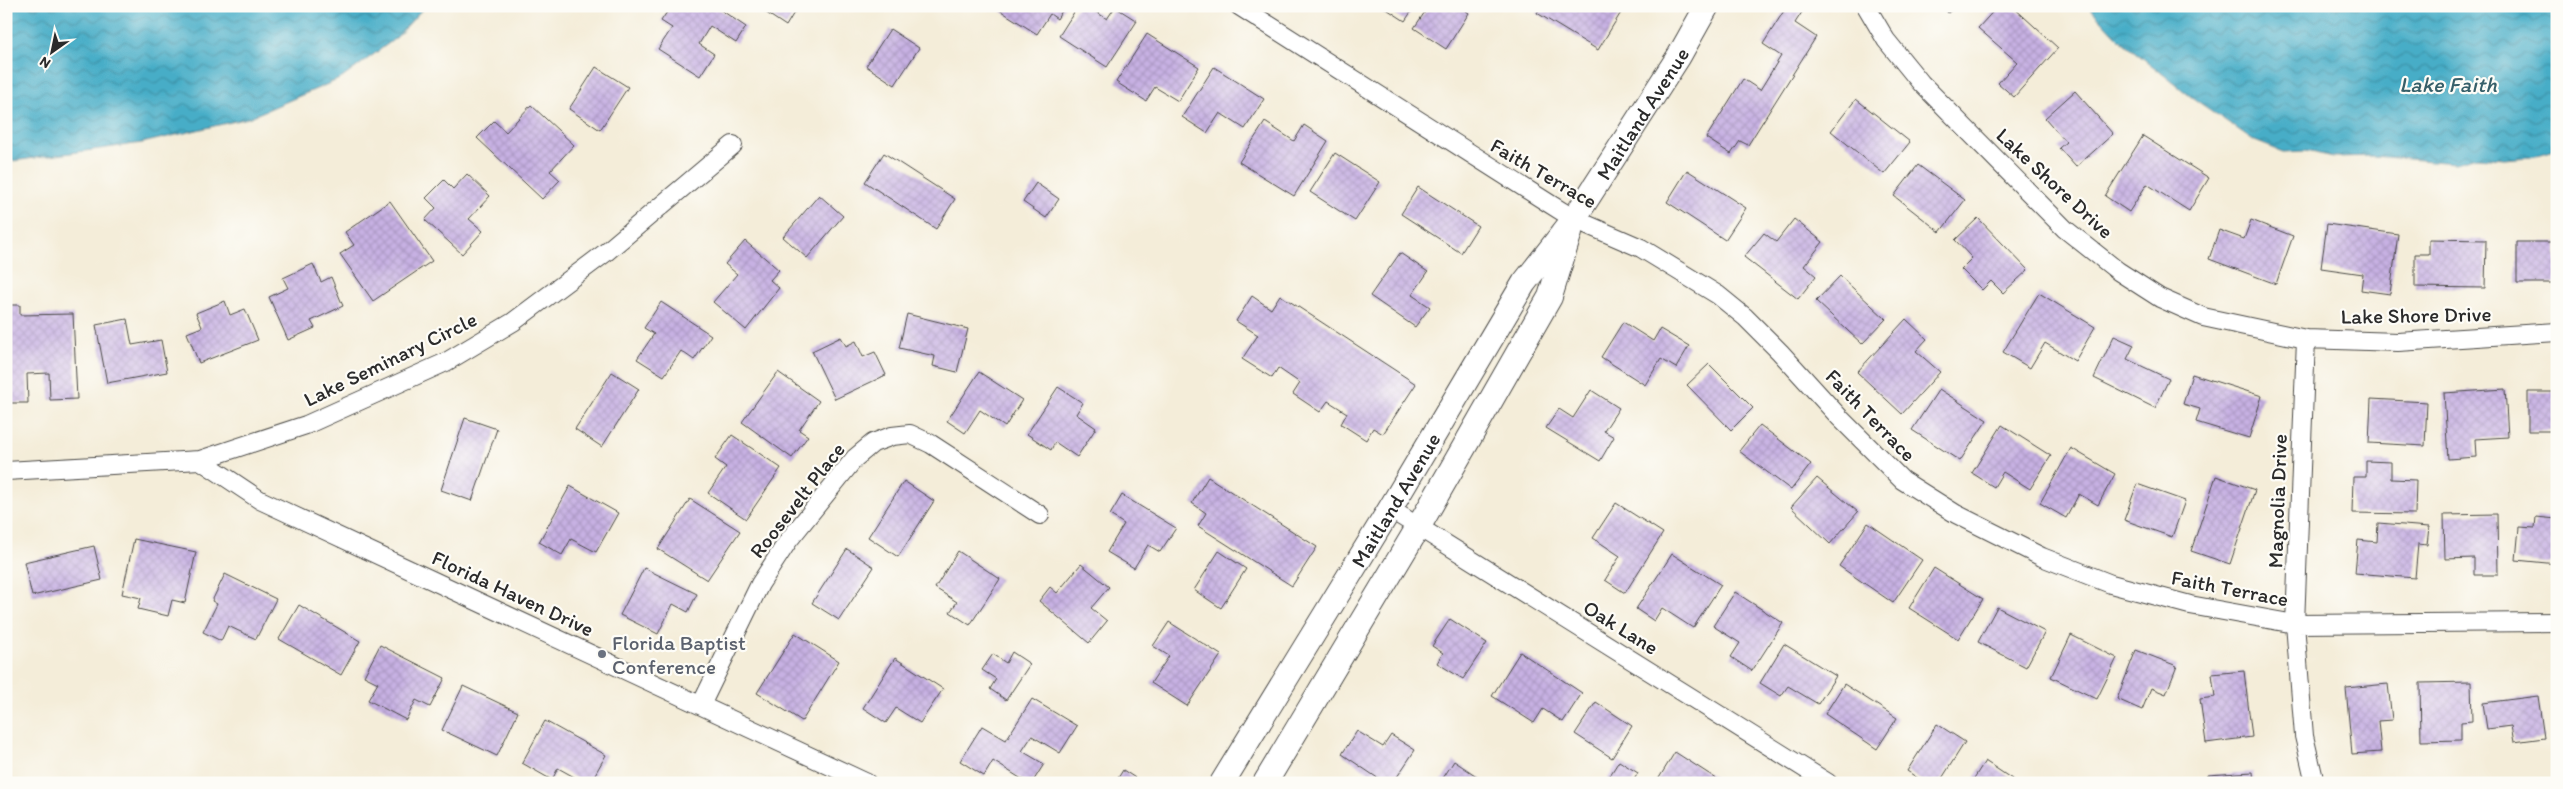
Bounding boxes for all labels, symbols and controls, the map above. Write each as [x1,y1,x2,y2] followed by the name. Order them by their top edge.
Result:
[28,28,78,78] north arrow
[1590,43,1694,184] street label: Maitland Avenue
[37,53,54,72] text: N
[2399,71,2497,98] water label: Lake Faith
[1991,122,2119,244] street label: Lake Shore Drive
[1486,132,1602,214] street label: Faith Terrace
[2340,301,2492,329] street label: Lake Shore Drive
[299,306,481,412] street label: Lake Seminary Circle
[1821,364,1921,466] street label: Faith Terrace
[1345,428,1445,572] street label: Maitland Avenue
[2262,433,2292,569] street label: Magnolia Drive
[744,437,850,563] street label: Roosevelt Place
[428,545,598,641] street label: Florida Haven Drive
[2169,564,2291,612] street label: Faith Terrace
[1579,594,1663,660] street label: Oak Lane
[612,630,746,679] place label: Florida Baptist Conference
[596,648,608,660] marker: Florida Baptist Conference

